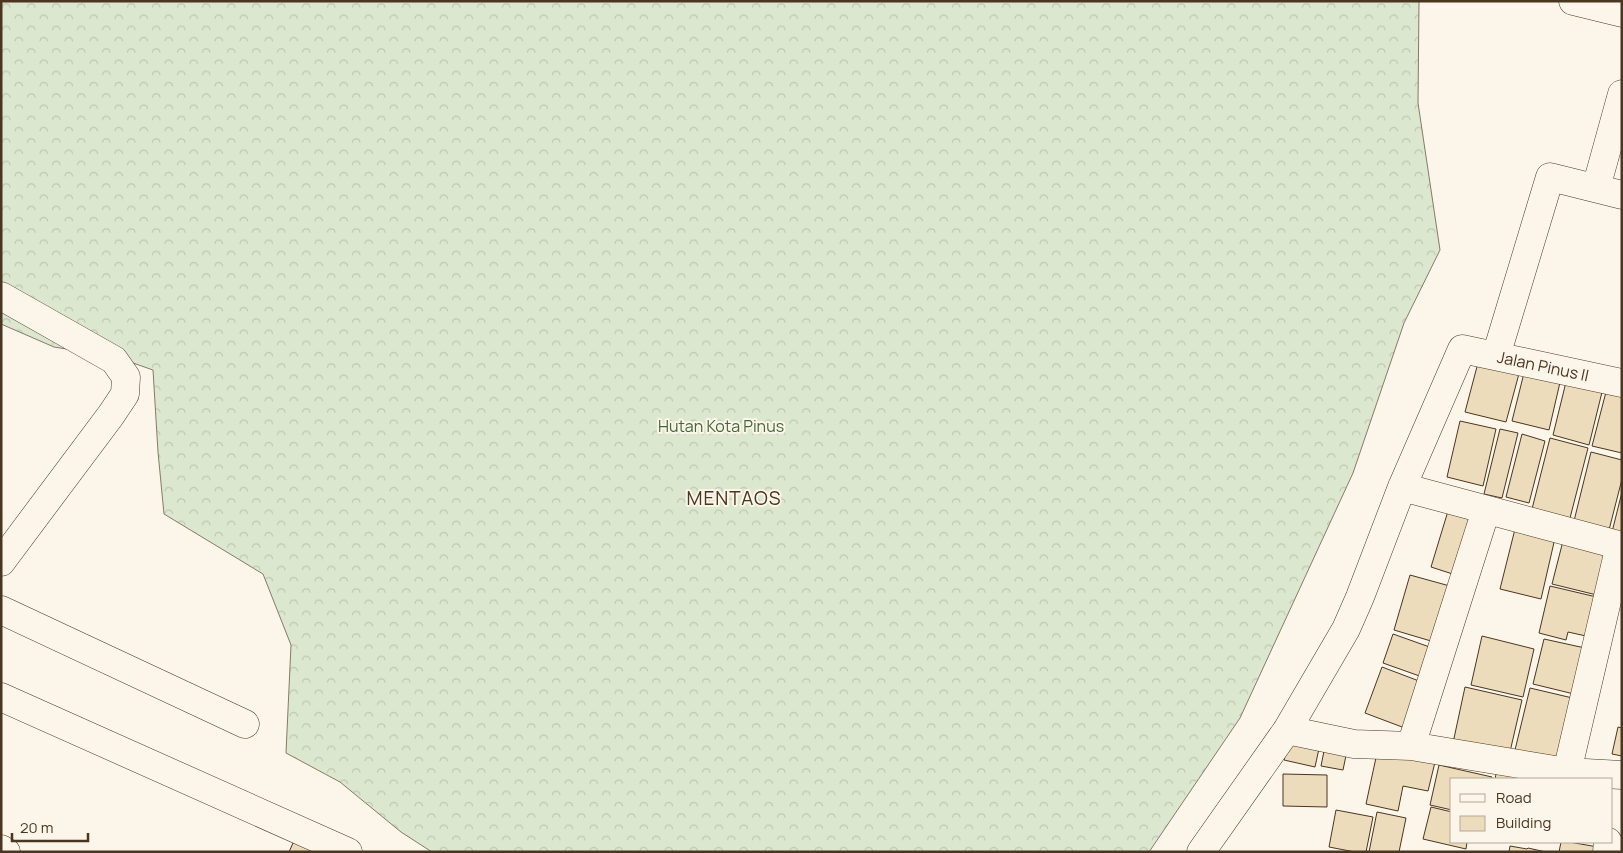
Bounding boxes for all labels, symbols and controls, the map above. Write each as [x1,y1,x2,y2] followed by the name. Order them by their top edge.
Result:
[1495,346,1591,386] street label: Jalan Pinus II
[658,415,784,437] park label: Hutan Kota Pinus
[687,485,781,511] district label: MENTAOS
[1450,778,1613,843] legend
[1496,787,1532,808] text: Road
[12,810,89,842] scale bar
[1496,812,1551,833] text: Building
[20,817,53,838] text: 20 m

